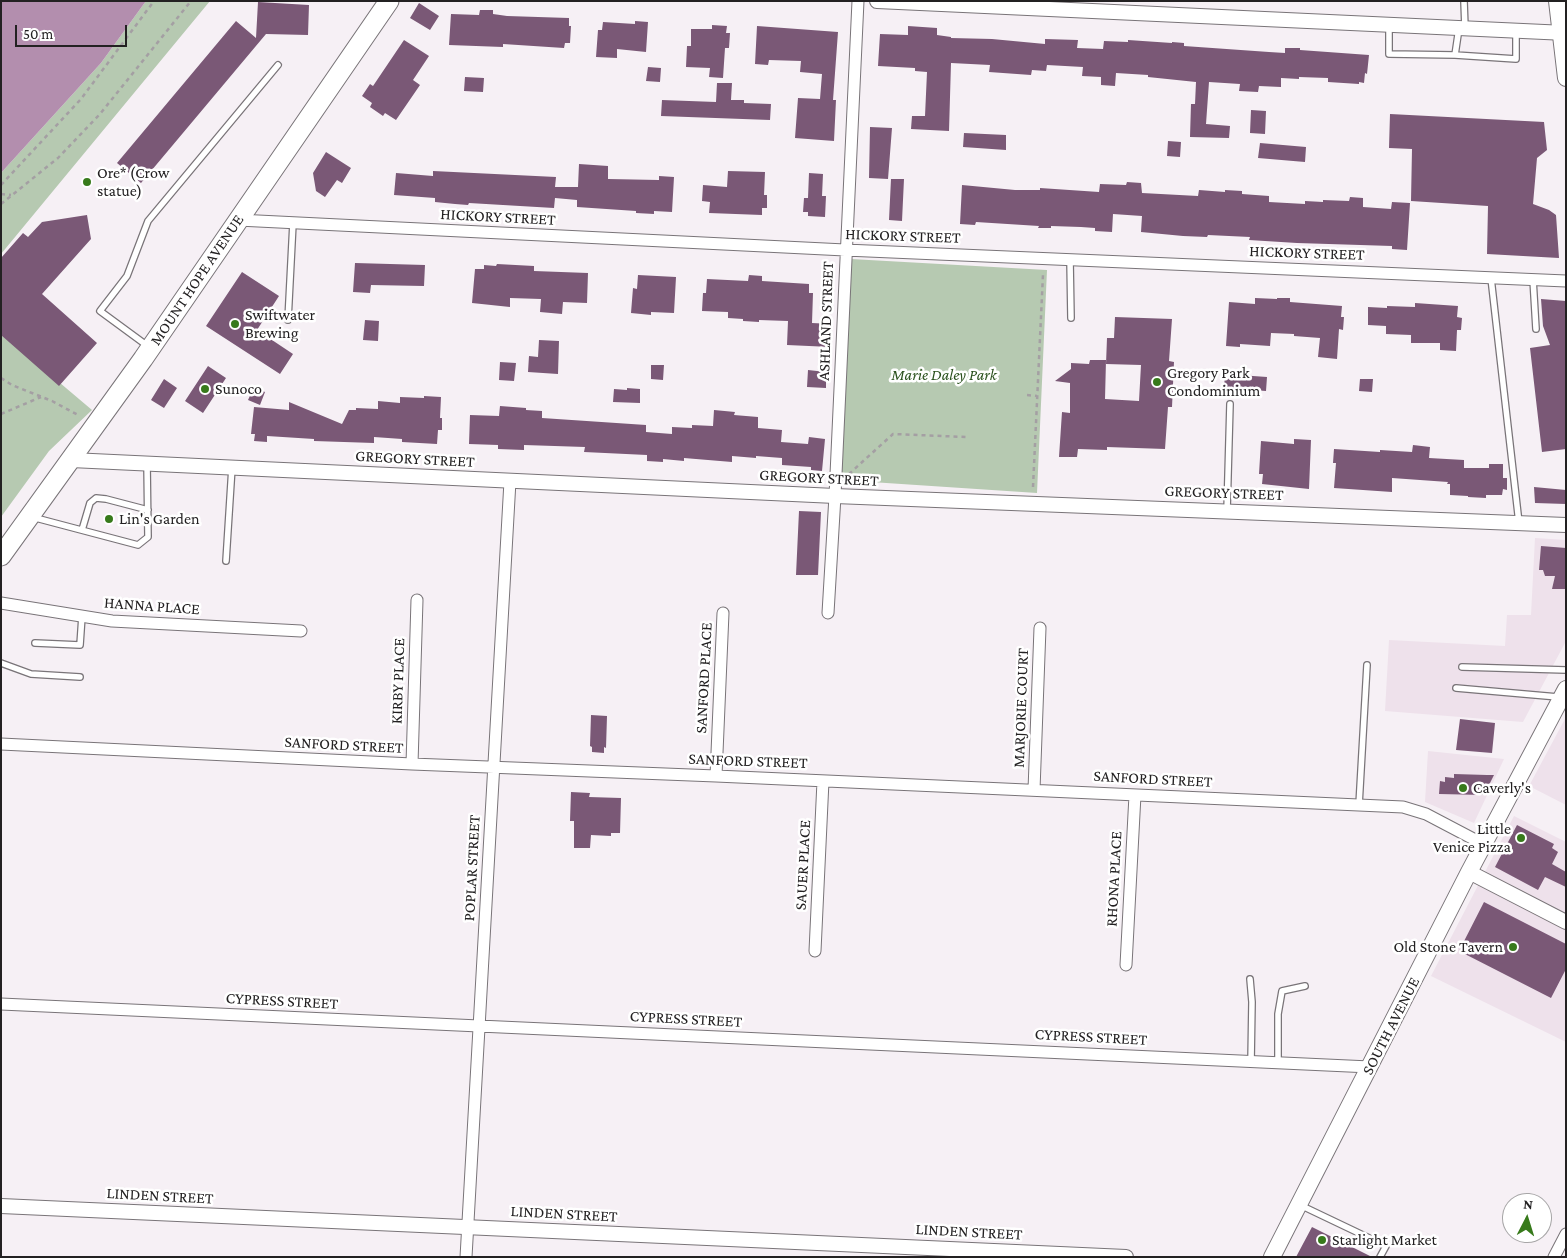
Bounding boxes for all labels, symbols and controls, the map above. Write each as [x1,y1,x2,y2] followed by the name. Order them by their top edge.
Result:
[18,15,130,47] scale bar
[23,26,53,42] text: 50 m
[97,163,170,201] place label: Ore* (Crow statue)
[81,176,93,188] marker: Ore* (Crow statue)
[440,204,556,230] street label: HICKORY STREET
[146,211,248,349] street label: MOUNT HOPE AVENUE
[845,224,961,248] street label: HICKORY STREET
[1249,241,1365,265] street label: HICKORY STREET
[814,261,838,381] street label: ASHLAND STREET
[245,305,315,343] place label: Swiftwater Brewing
[229,318,241,330] marker: Swiftwater Brewing
[1167,363,1260,401] place label: Gregory Park Condominium
[891,365,997,385] park label: Marie Daley Park
[1151,376,1163,388] marker: Gregory Park Condominium
[215,379,262,399] place label: Sunoco
[199,383,211,395] marker: Sunoco
[355,446,475,472] street label: GREGORY STREET
[759,465,879,491] street label: GREGORY STREET
[1164,481,1284,505] street label: GREGORY STREET
[119,509,200,529] place label: Lin's Garden
[103,513,115,525] marker: Lin's Garden
[104,593,200,619] street label: HANNA PLACE
[691,622,717,734] street label: SANFORD PLACE
[387,638,409,724] street label: KIRBY PLACE
[1009,648,1033,768] street label: MARJORIE COURT
[284,732,404,758] street label: SANFORD STREET
[688,749,808,773] street label: SANFORD STREET
[1093,766,1213,792] street label: SANFORD STREET
[1473,778,1531,798] place label: Caverly's
[1457,782,1469,794] marker: Caverly's
[460,814,484,922] street label: POPLAR STREET
[791,819,815,911] street label: SAUER PLACE
[1433,819,1511,857] place label: Little Venice Pizza
[1102,831,1126,927] street label: RHONA PLACE
[1515,832,1527,844] marker: Little Venice Pizza
[1393,937,1503,957] place label: Old Stone Tavern
[1507,941,1519,953] marker: Old Stone Tavern
[1358,974,1424,1078] street label: SOUTH AVENUE
[225,988,339,1014] street label: CYPRESS STREET
[629,1006,743,1032] street label: CYPRESS STREET
[1034,1024,1148,1050] street label: CYPRESS STREET
[106,1184,214,1208] street label: LINDEN STREET
[1502,1193,1552,1243] north arrow
[1523,1196,1534,1212] text: N
[510,1202,618,1226] street label: LINDEN STREET
[915,1220,1023,1244] street label: LINDEN STREET
[1332,1230,1437,1250] place label: Starlight Market
[1316,1234,1328,1246] marker: Starlight Market

